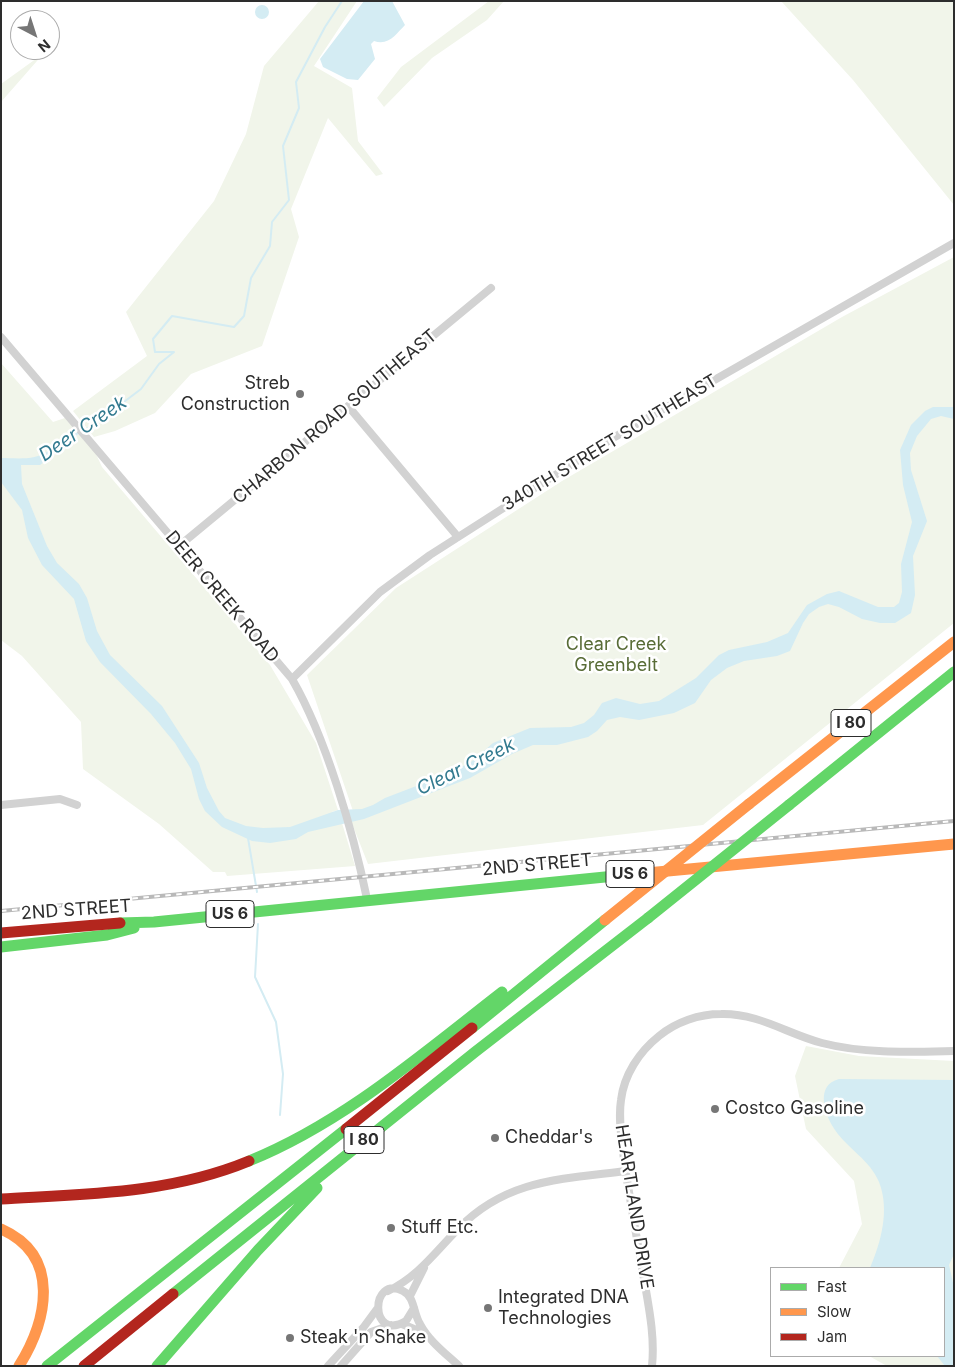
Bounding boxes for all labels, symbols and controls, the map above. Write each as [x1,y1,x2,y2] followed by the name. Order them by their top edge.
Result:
[10,10,60,60] north arrow
[35,36,54,56] text: N
[228,325,442,509] street label: CHARBON ROAD SOUTHEAST
[498,370,722,516] street label: 340TH STREET SOUTHEAST
[181,373,290,416] place label: Streb Construction
[294,388,306,400] marker: Streb Construction
[35,391,131,467] water label: Deer Creek
[161,527,283,667] street label: DEER CREEK ROAD
[566,634,666,676] park label: Clear Creek Greenbelt
[831,710,871,736] road number: I 80
[413,733,519,801] water label: Clear Creek
[481,849,593,881] street label: 2ND STREET
[606,861,654,888] road number: US 6
[20,895,132,925] street label: 2ND STREET
[206,901,254,928] road number: US 6
[725,1098,864,1120] place label: Costco Gasoline
[709,1103,721,1115] marker: Costco Gasoline
[610,1123,658,1291] street label: HEARTLAND DRIVE
[344,1126,384,1154] road number: I 80
[505,1127,593,1149] place label: Cheddar's
[489,1132,501,1144] marker: Cheddar's
[401,1217,479,1239] place label: Stuff Etc.
[385,1222,397,1234] marker: Stuff Etc.
[770,1267,945,1357] legend
[817,1277,847,1296] text: Fast
[498,1287,629,1330] place label: Integrated DNA Technologies
[482,1302,494,1314] marker: Integrated DNA Technologies
[817,1302,851,1321] text: Slow
[300,1327,426,1349] place label: Steak 'n Shake
[817,1327,847,1346] text: Jam
[284,1332,296,1344] marker: Steak 'n Shake

